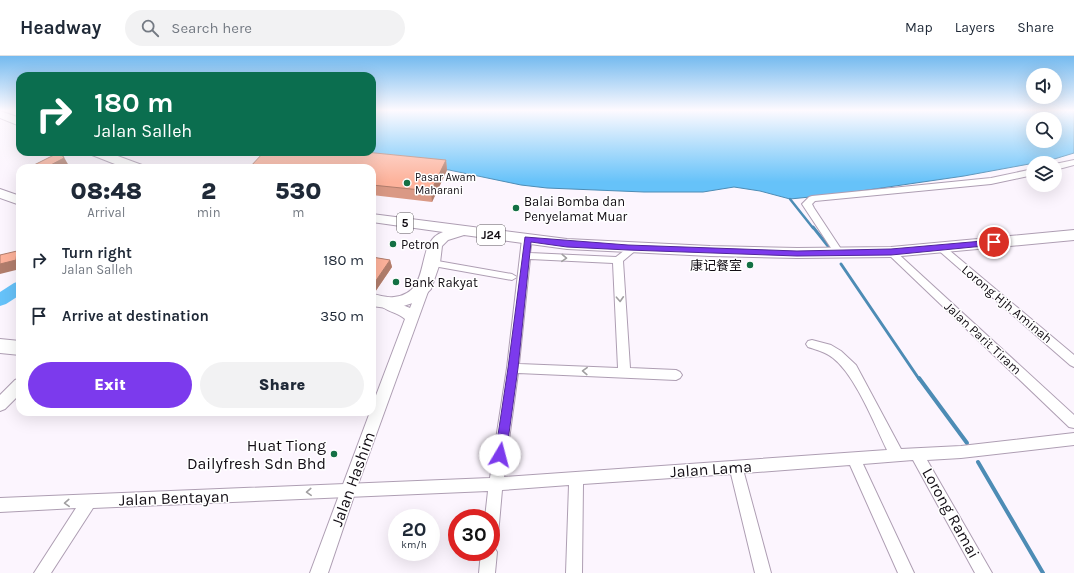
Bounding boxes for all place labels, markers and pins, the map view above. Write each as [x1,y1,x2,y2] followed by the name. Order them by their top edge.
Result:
[415,171,476,197] place label: Pasar Awam Maharani
[402,178,412,188] marker: Pasar Awam Maharani
[524,194,628,224] place label: Balai Bomba dan Penyelamat Muar
[511,203,521,213] marker: Balai Bomba dan Penyelamat Muar
[977,225,1011,259] pin
[401,237,439,252] place label: Petron
[388,239,398,249] marker: Petron
[690,258,742,273] place label: 康记餐室
[745,260,755,270] marker: 康记餐室
[404,275,478,290] place label: Bank Rakyat
[391,277,401,287] marker: Bank Rakyat
[187,436,326,473] place label: Huat Tiong Dailyfresh Sdn Bhd
[329,449,339,459] marker: Huat Tiong Dailyfresh Sdn Bhd

